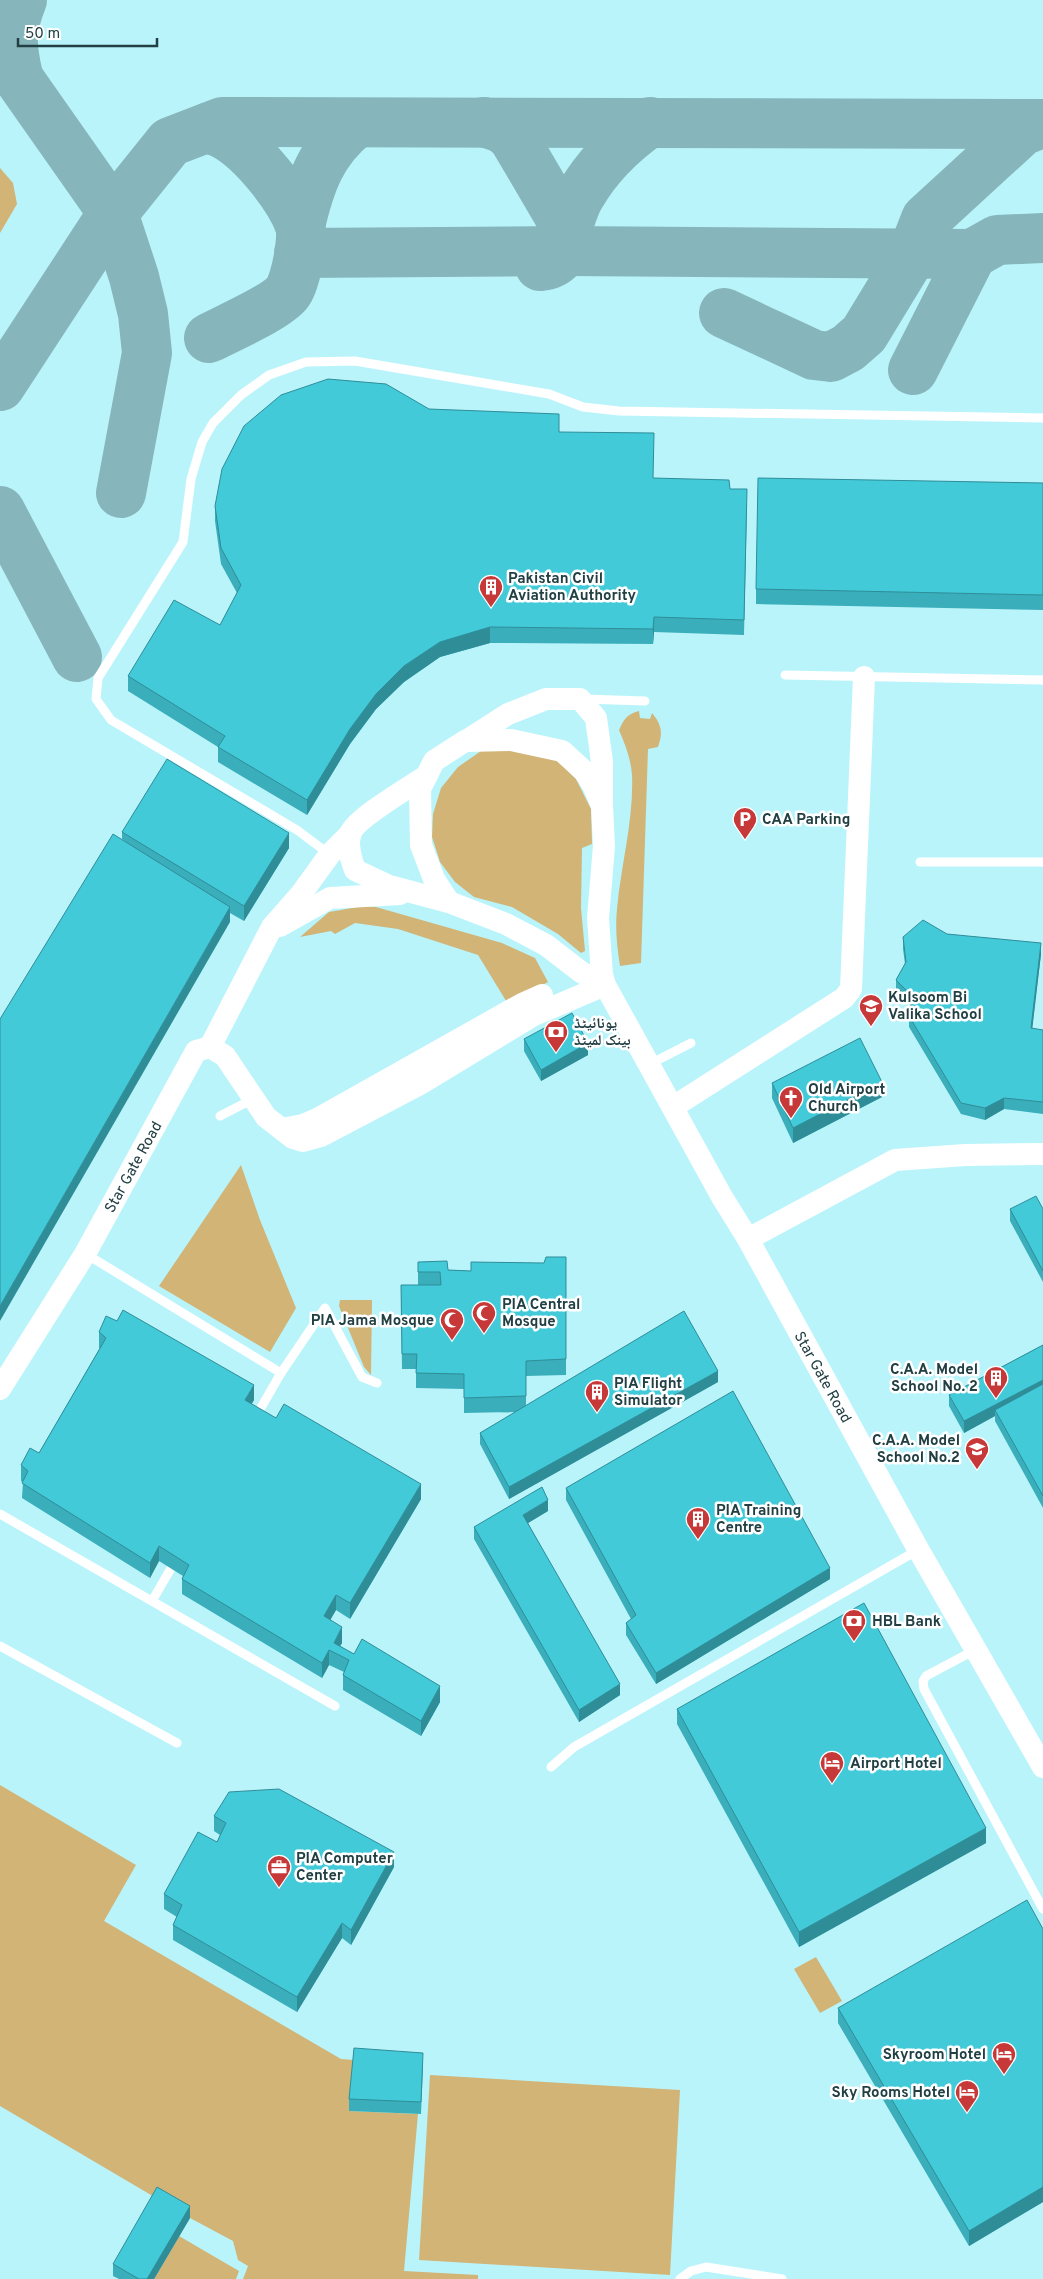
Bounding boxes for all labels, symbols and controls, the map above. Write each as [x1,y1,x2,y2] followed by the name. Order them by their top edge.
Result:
[18,15,156,47] scale bar
[25,25,60,44] text: 50 m
[508,570,636,606] place label: Pakistan Civil Aviation Authority
[478,574,504,608] building icon: Pakistan Civil Aviation Authority
[732,806,758,840] parking icon: CAA Parking
[762,811,850,830] place label: CAA Parking
[888,989,982,1025] place label: Kulsoom Bi Valika School
[858,993,884,1027] school or university icon: Kulsoom Bi Valika School
[574,1015,631,1051] place label: یونائیٹڈ بینک لمیٹڈ
[543,1019,569,1053] bank icon: یونائیٹڈ بینک لمیٹڈ
[808,1081,885,1117] place label: Old Airport Church
[778,1085,804,1119] church icon: Old Airport Church
[101,1119,167,1217] street label: Star Gate Road
[502,1296,580,1332] place label: PIA Central Mosque
[471,1300,497,1334] mosque icon: PIA Central Mosque
[439,1307,465,1341] mosque icon: PIA Jama Mosque
[311,1312,434,1331] place label: PIA Jama Mosque
[789,1329,855,1427] street label: Star Gate Road
[890,1361,978,1397] place label: C.A.A. Model School No. 2
[983,1365,1009,1399] building icon: C.A.A. Model School No. 2
[614,1375,683,1411] place label: PIA Flight Simulator
[584,1379,610,1413] building icon: PIA Flight Simulator
[872,1432,960,1468] place label: C.A.A. Model School No.2
[964,1436,990,1470] school or university icon: C.A.A. Model School No.2
[716,1502,801,1538] place label: PIA Training Centre
[685,1506,711,1540] building icon: PIA Training Centre
[841,1608,867,1642] bank icon: HBL Bank
[872,1613,941,1632] place label: HBL Bank
[819,1750,845,1784] hotel icon: Airport Hotel
[850,1755,942,1774] place label: Airport Hotel
[296,1850,394,1886] place label: PIA Computer Center
[266,1854,292,1888] office icon: PIA Computer Center
[991,2041,1017,2075] hotel icon: Skyroom Hotel
[883,2046,986,2065] place label: Skyroom Hotel
[954,2079,980,2113] hotel icon: Sky Rooms Hotel
[832,2084,950,2103] place label: Sky Rooms Hotel

